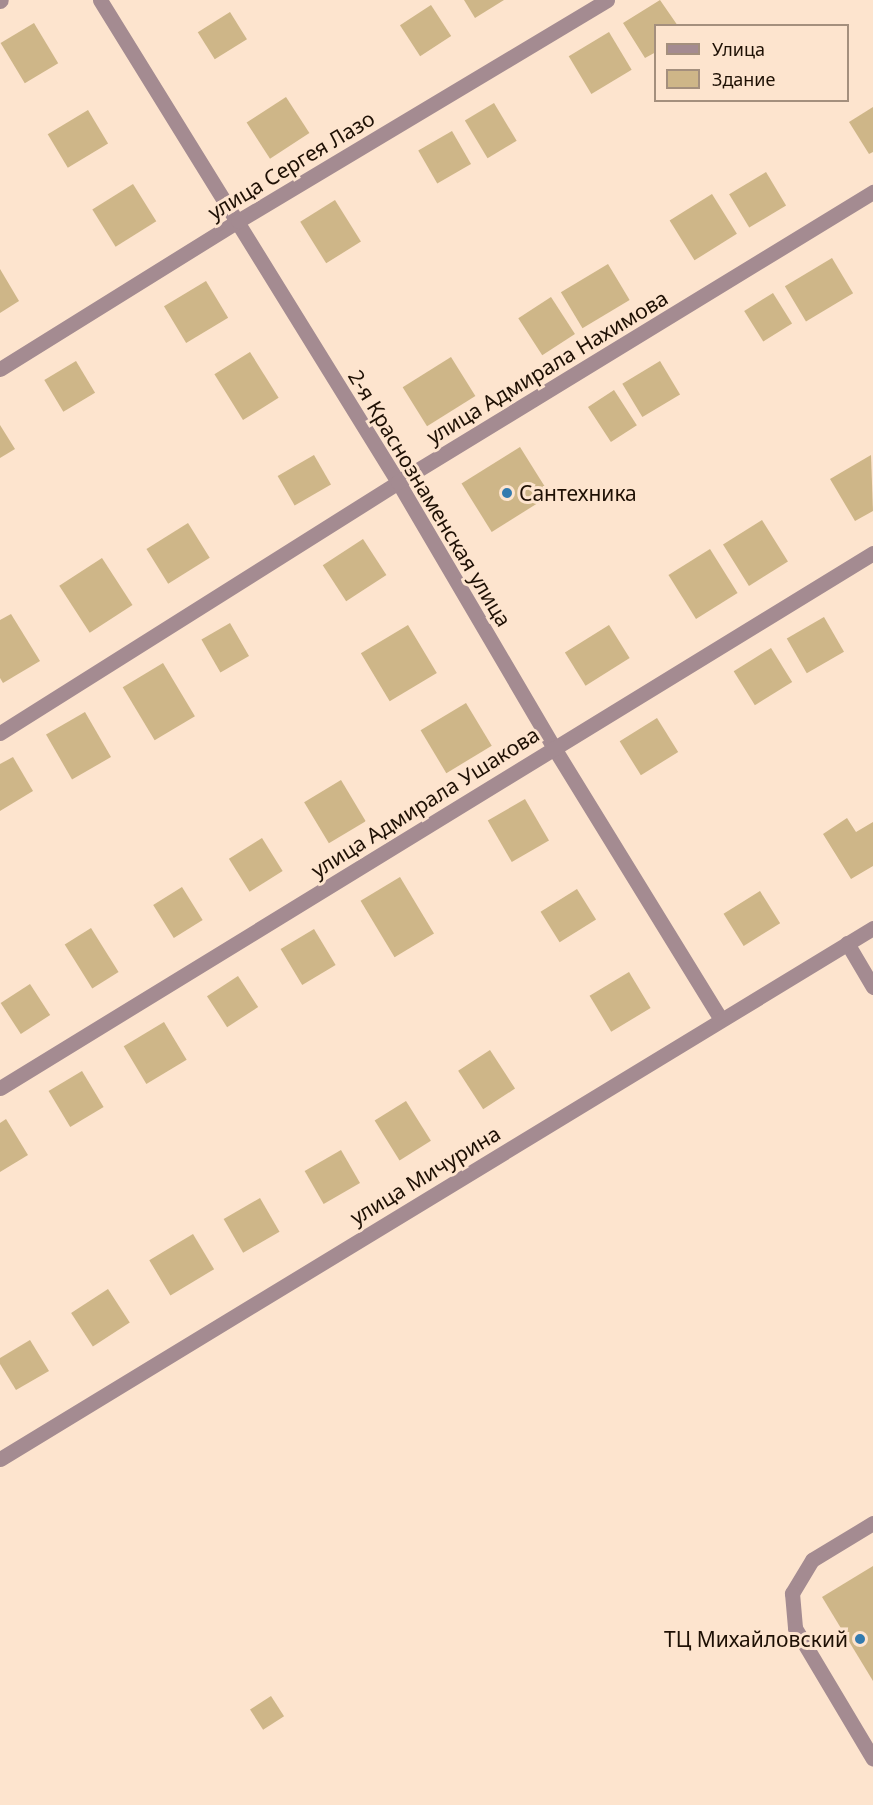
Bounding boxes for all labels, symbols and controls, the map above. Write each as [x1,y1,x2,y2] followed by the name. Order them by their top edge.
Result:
[654,24,849,102] legend
[712,37,765,61] text: Улица
[712,67,775,91] text: Здание
[203,105,379,225] street label: улица Сергея Лазо
[422,285,672,449] street label: улица Адмирала Нахимова
[343,365,517,631] street label: 2-я Краснознаменская улица
[519,480,637,506] place label: Сантехника
[500,486,514,500] marker: Сантехника
[306,721,544,883] street label: улица Адмирала Ушакова
[345,1120,505,1230] street label: улица Мичурина
[664,1626,848,1652] place label: ТЦ Михайловский
[853,1632,867,1646] marker: ТЦ Михайловский

